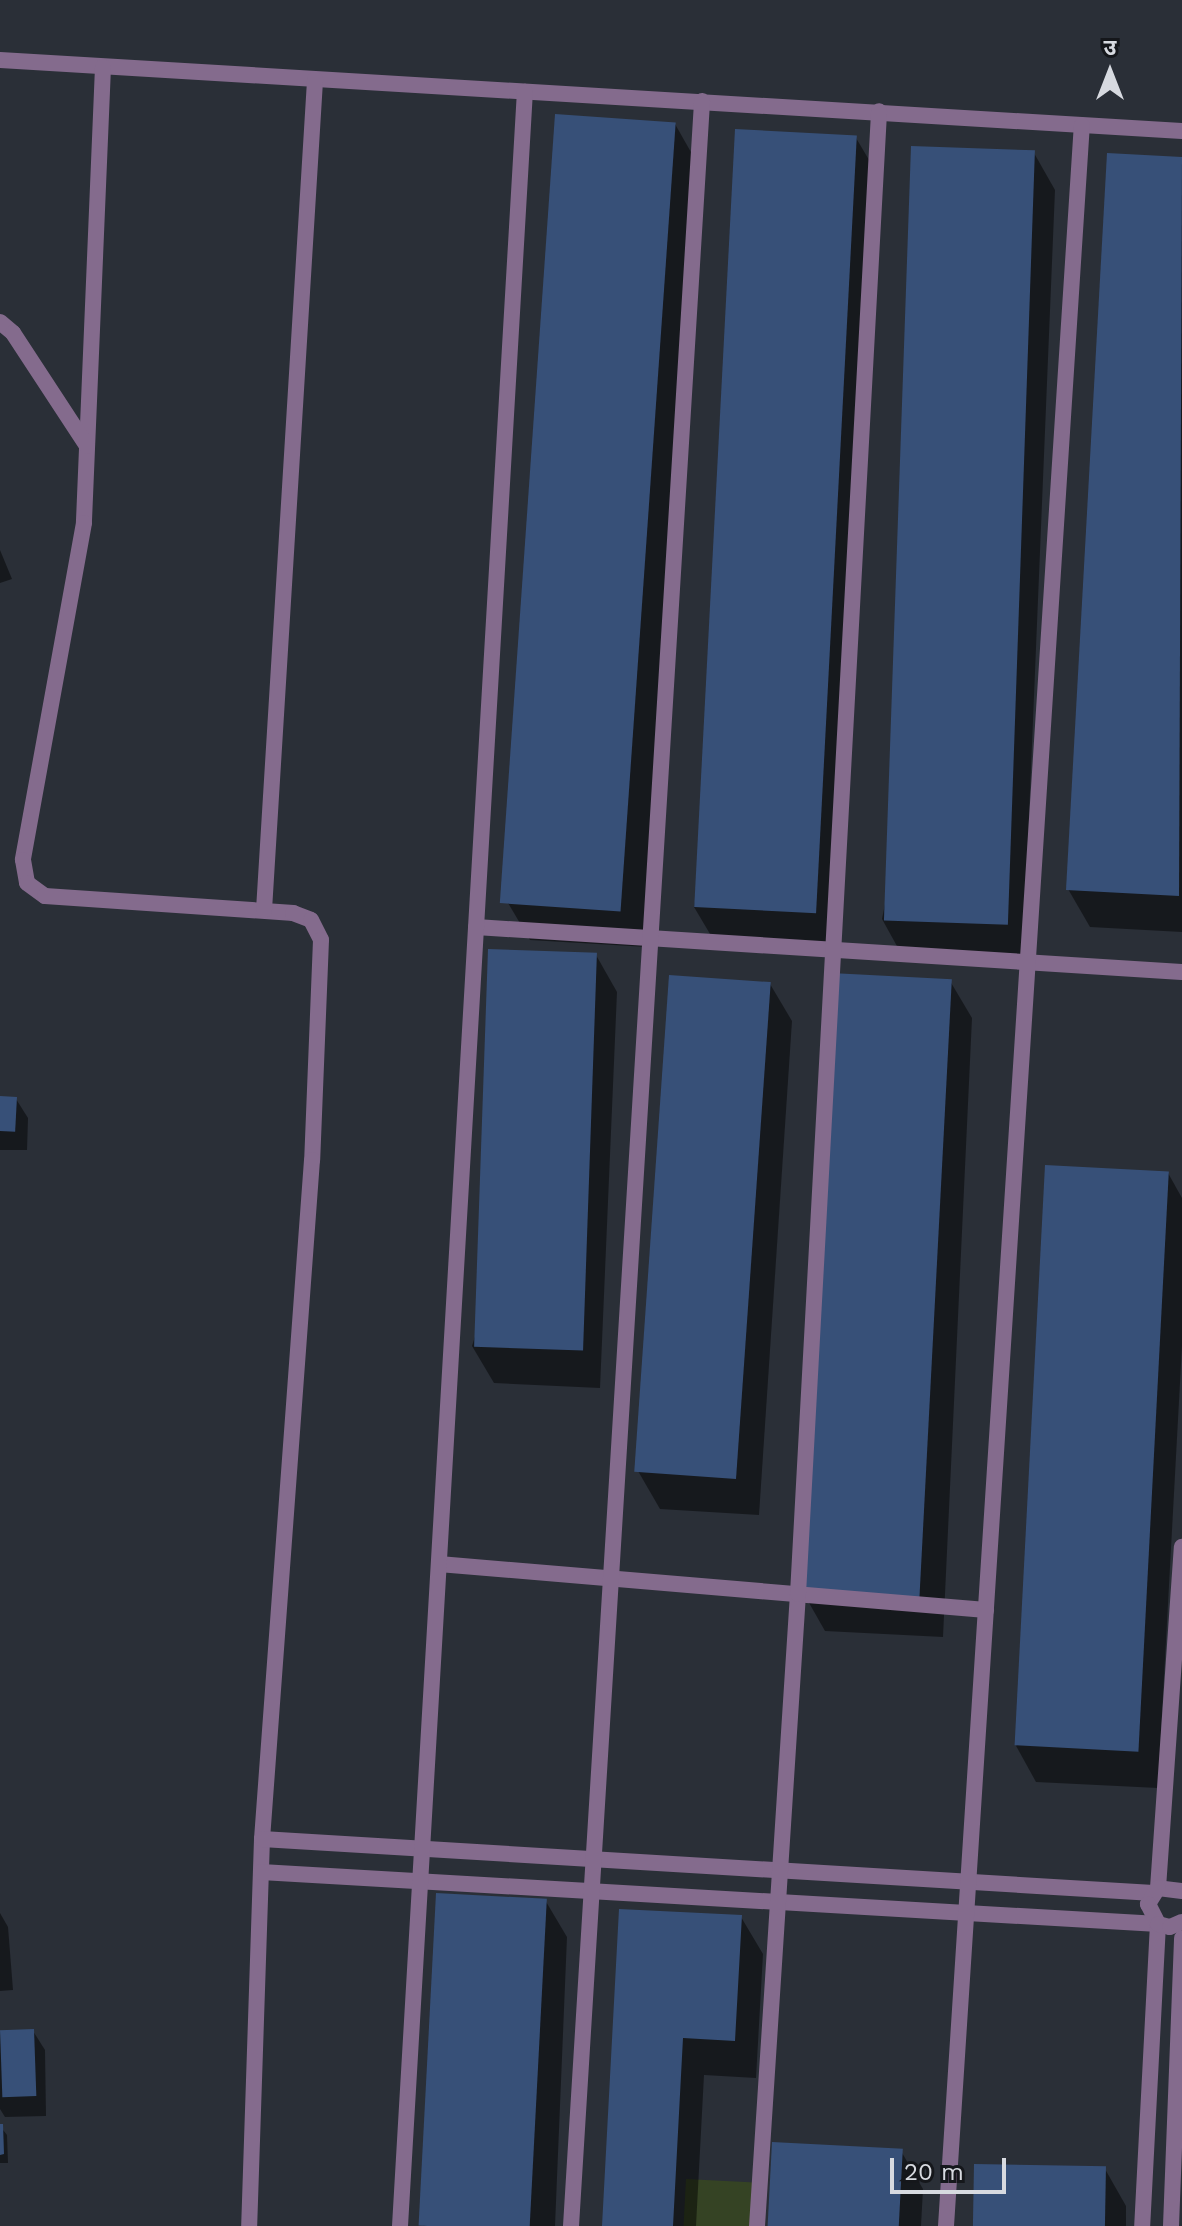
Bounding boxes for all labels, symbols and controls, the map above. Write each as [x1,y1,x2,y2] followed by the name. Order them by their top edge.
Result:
[1070,32,1150,112] north arrow
[1104,35,1116,60] text: उ
[894,2142,1010,2192] scale bar
[904,2158,964,2186] text: 20 m

